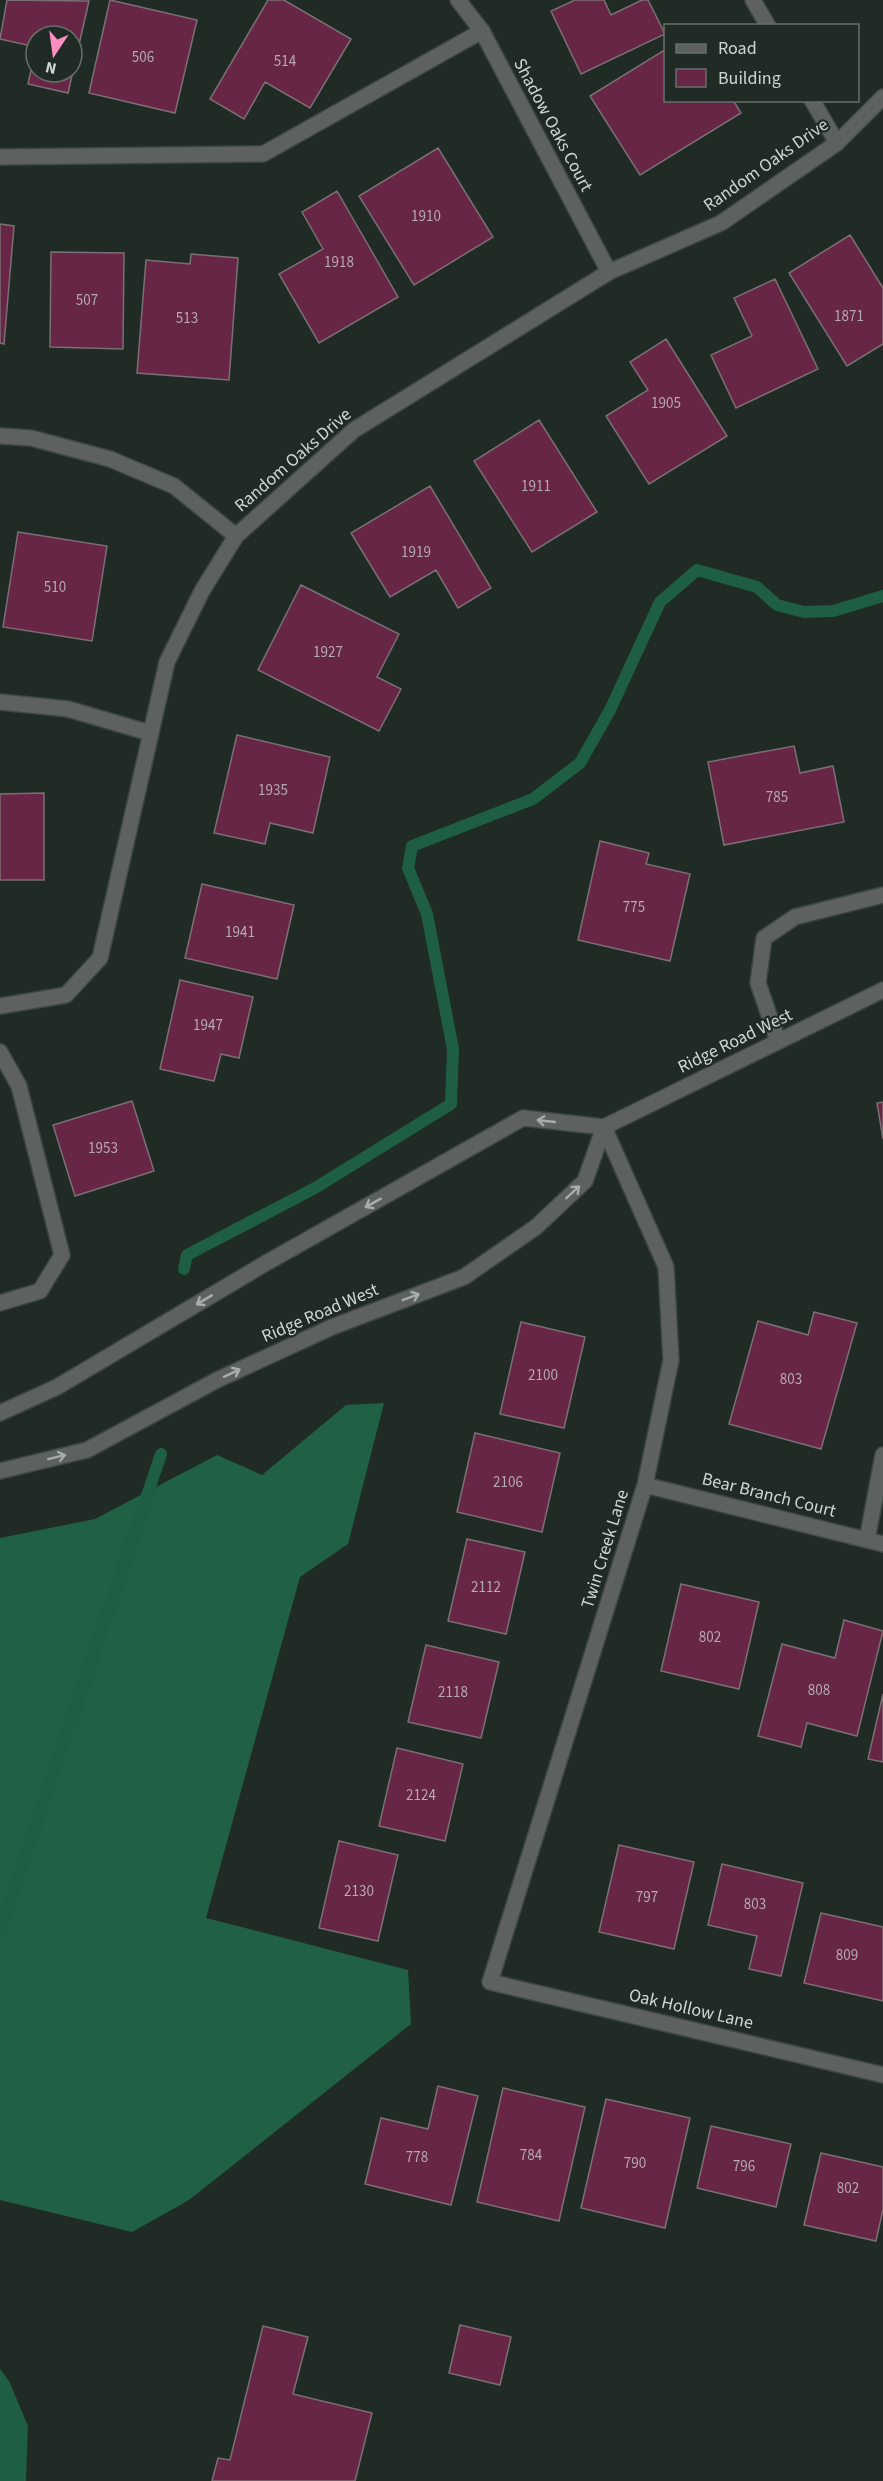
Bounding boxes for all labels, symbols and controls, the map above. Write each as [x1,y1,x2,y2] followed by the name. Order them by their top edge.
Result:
[24,24,84,84] north arrow
[664,24,859,102] legend
[718,36,757,61] text: Road
[132,47,154,68] house number: 506
[274,51,297,72] house number: 514
[507,54,599,196] street label: Shadow Oaks Court
[43,56,59,80] text: N
[718,66,781,91] text: Building
[698,112,834,218] street label: Random Oaks Drive
[411,206,441,227] house number: 1910
[324,252,354,273] house number: 1918
[76,290,98,311] house number: 507
[834,306,864,327] house number: 1871
[176,308,198,329] house number: 513
[651,393,681,414] house number: 1905
[229,402,357,518] street label: Random Oaks Drive
[521,476,551,497] house number: 1911
[401,542,431,563] house number: 1919
[44,577,66,598] house number: 510
[313,642,343,663] house number: 1927
[258,780,288,801] house number: 1935
[766,787,788,808] house number: 785
[623,897,645,918] house number: 775
[225,922,255,943] house number: 1941
[674,1002,796,1080] street label: Ridge Road West
[193,1015,223,1036] house number: 1947
[536,1115,556,1126] one-way arrow
[88,1138,118,1159] house number: 1953
[565,1185,580,1199] one-way arrow
[365,1197,382,1209] one-way arrow
[258,1277,382,1349] street label: Ridge Road West
[401,1291,420,1302] one-way arrow
[196,1294,213,1306] one-way arrow
[528,1365,558,1386] house number: 2100
[222,1367,240,1378] one-way arrow
[780,1369,802,1390] house number: 803
[47,1451,66,1463] one-way arrow
[699,1466,839,1524] street label: Bear Branch Court
[493,1472,523,1493] house number: 2106
[575,1486,635,1612] street label: Twin Creek Lane
[471,1577,501,1598] house number: 2112
[699,1627,721,1648] house number: 802
[808,1680,830,1701] house number: 808
[438,1682,468,1703] house number: 2118
[406,1785,436,1806] house number: 2124
[344,1881,374,1902] house number: 2130
[636,1887,658,1908] house number: 797
[744,1894,766,1915] house number: 803
[836,1945,858,1966] house number: 809
[626,1983,756,2035] street label: Oak Hollow Lane
[520,2145,543,2166] house number: 784
[406,2147,428,2168] house number: 778
[624,2153,646,2174] house number: 790
[733,2156,755,2177] house number: 796
[837,2178,859,2199] house number: 802

